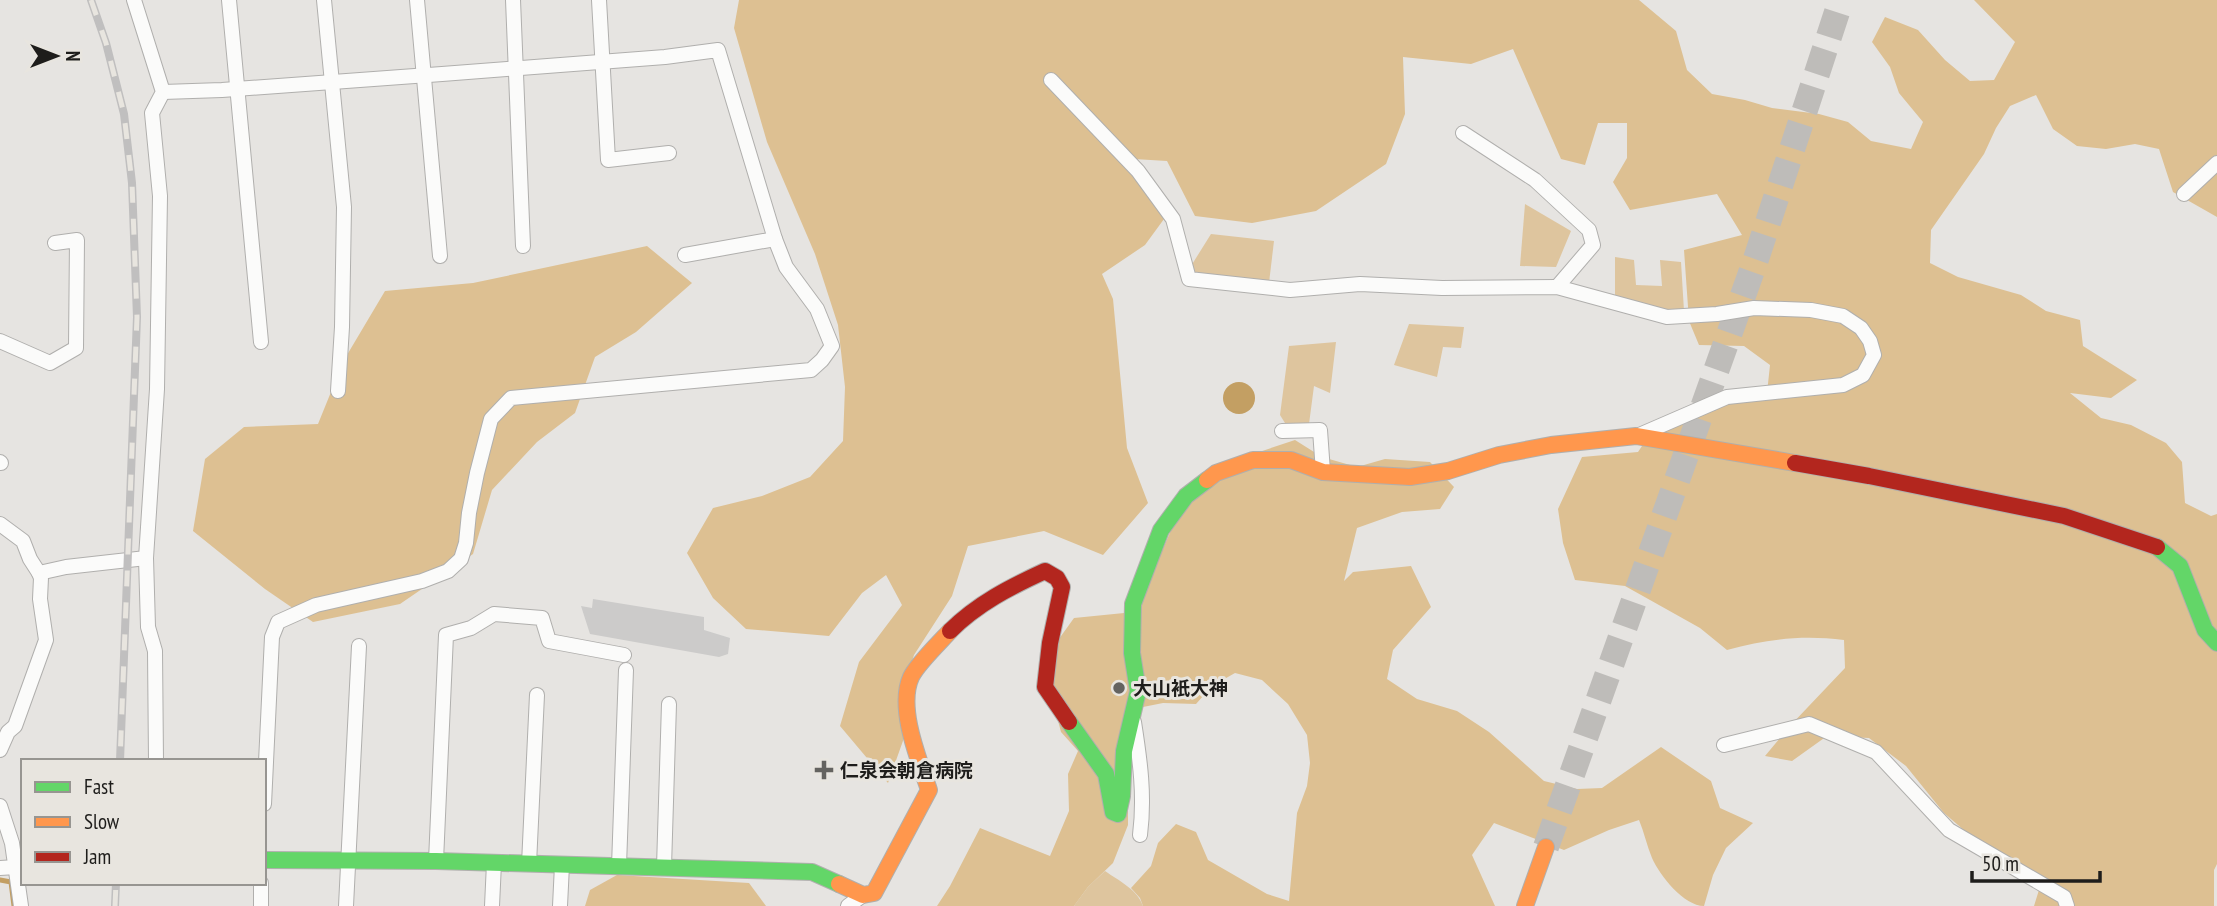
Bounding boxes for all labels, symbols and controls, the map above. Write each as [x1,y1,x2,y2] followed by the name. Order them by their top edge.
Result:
[21,21,91,91] north arrow
[61,51,85,61] text: N
[1133,676,1228,700] place label: 大山衹大神
[1111,680,1127,696] marker: 大山衹大神
[840,758,973,782] place label: 仁泉会朝倉病院
[21,759,266,885] legend
[814,760,834,780] marker: 仁泉会朝倉病院
[84,773,114,800] text: Fast
[84,808,120,835] text: Slow
[1972,839,2100,883] scale bar
[83,843,111,870] text: Jam
[1982,850,2019,877] text: 50 m

